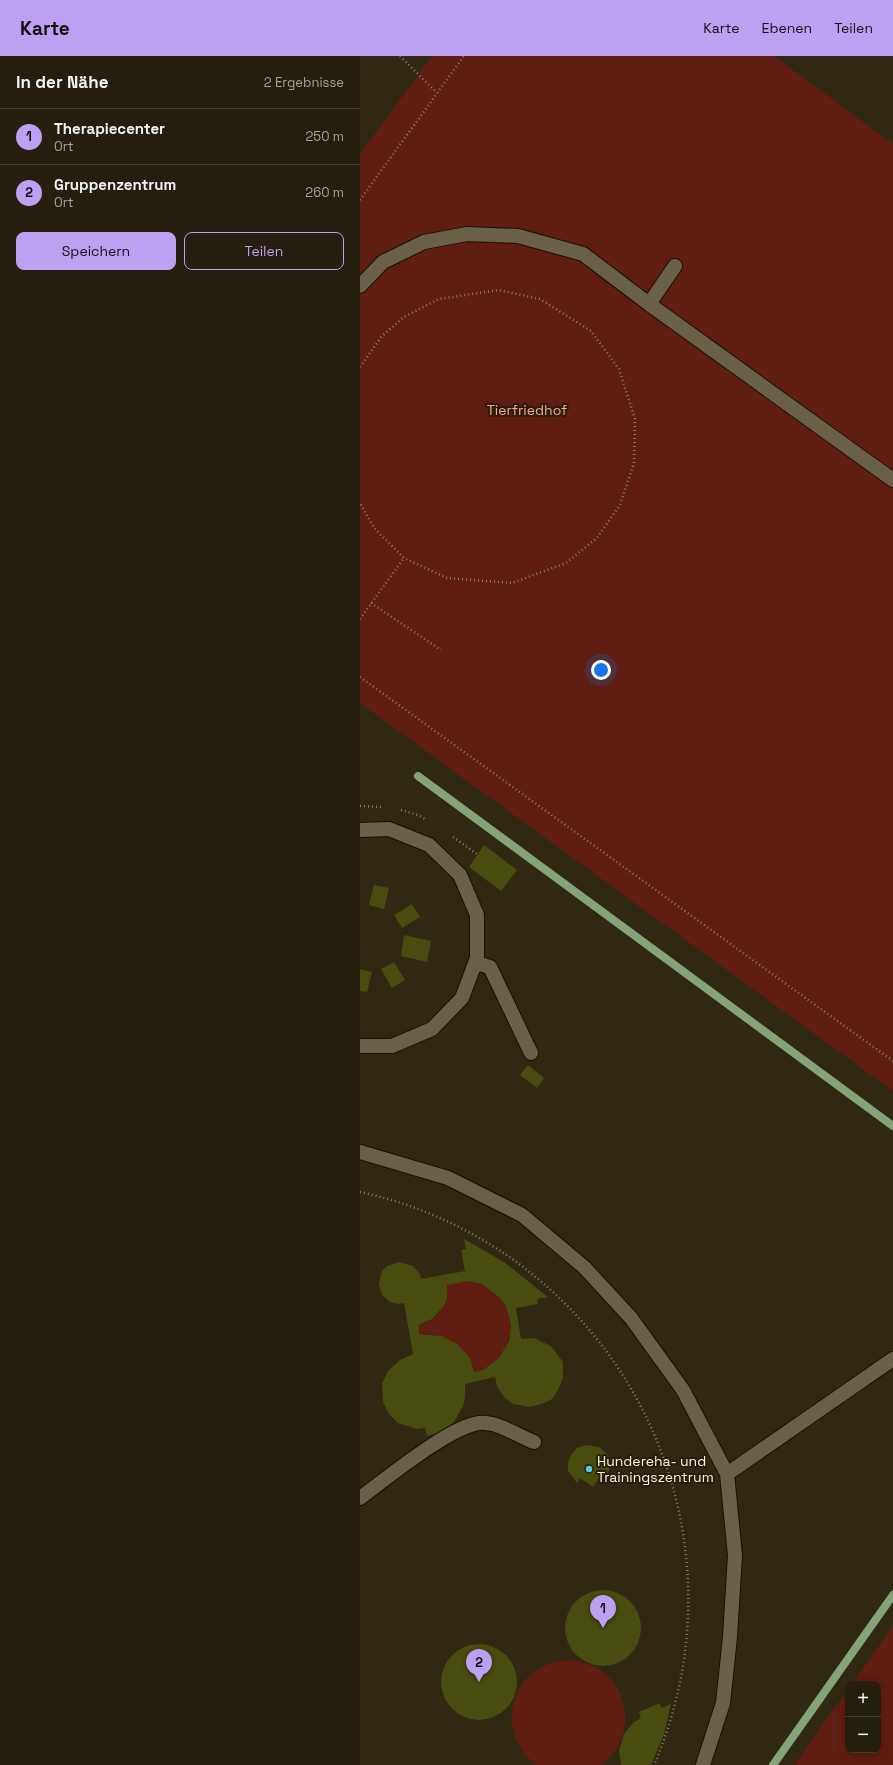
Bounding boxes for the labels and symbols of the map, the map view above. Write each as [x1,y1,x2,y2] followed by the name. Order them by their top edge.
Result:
[487,401,567,419] park label: Tierfriedhof
[591,660,611,680] your location
[597,1452,714,1486] place label: Hundereha- und Trainingszentrum
[584,1464,594,1474] marker: Hundereha- und Trainingszentrum
[590,1595,616,1628] pin: 1
[466,1649,492,1682] pin: 2

